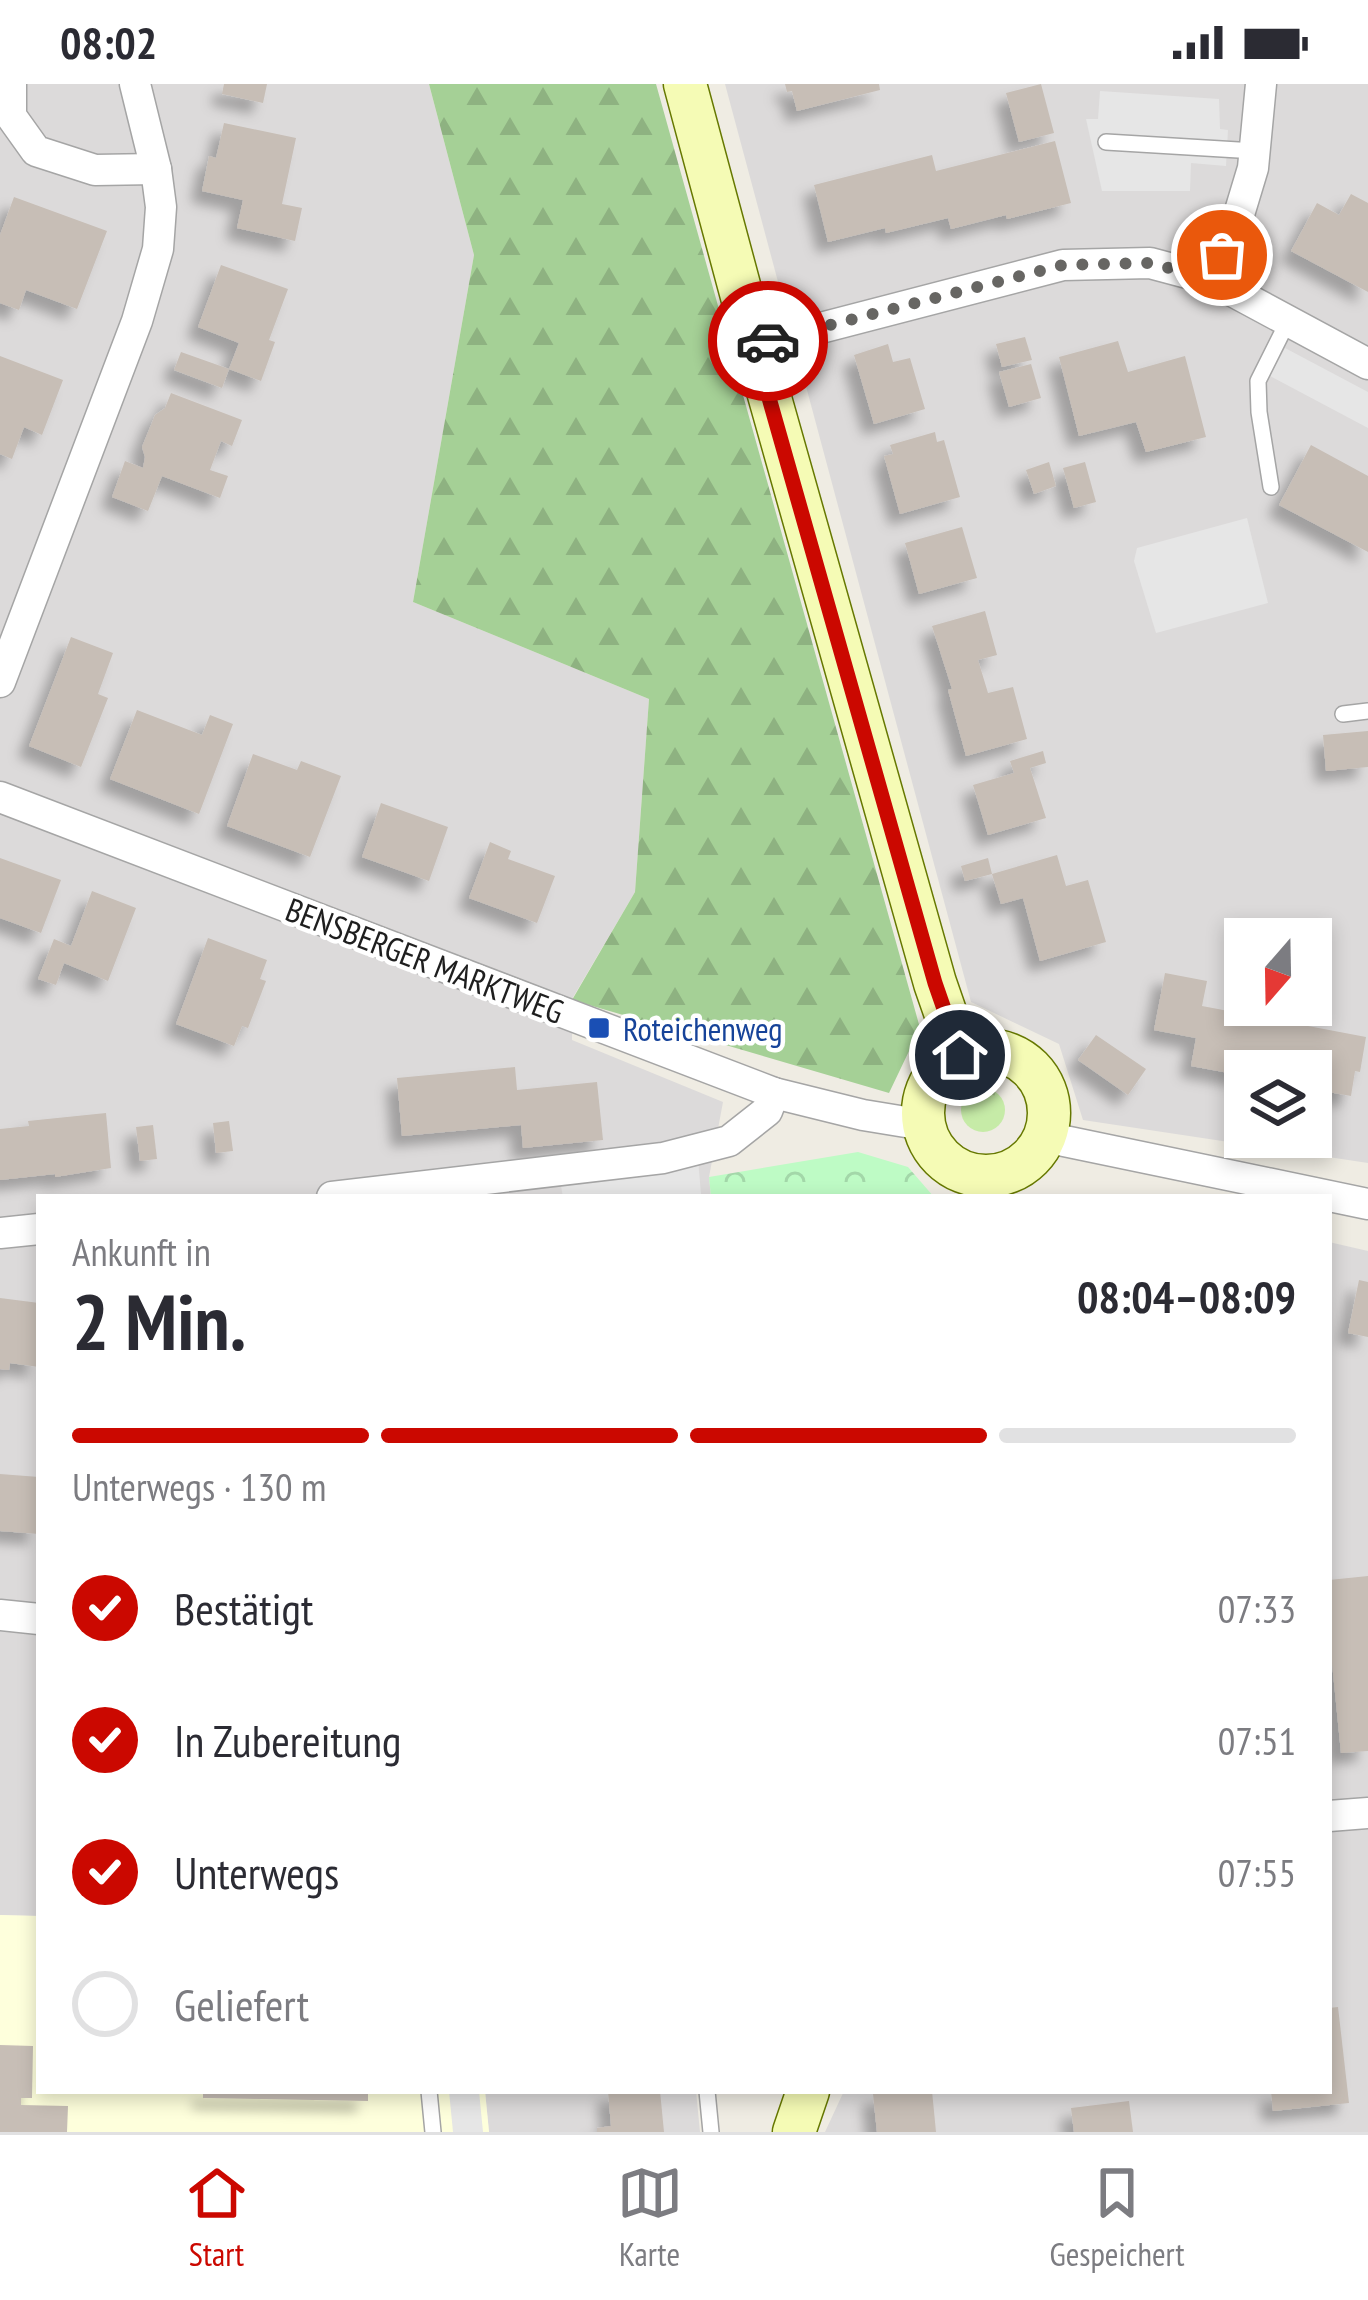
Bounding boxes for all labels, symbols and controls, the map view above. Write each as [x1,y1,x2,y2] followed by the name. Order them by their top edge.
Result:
[60,13,157,71] text: 08:02
[1171,204,1273,306] pin
[1189,222,1255,288] icon: bag
[708,281,828,401] courier
[735,308,801,374] icon: car
[280,887,570,1033] street label: BENSBERGER MARKTWEG
[1224,918,1332,1026] north arrow
[1224,918,1332,1158] map controls
[909,1004,1011,1106] pin
[623,1007,783,1050] place label: Roteichenweg
[586,1015,612,1041] marker: Roteichenweg
[927,1022,993,1088] icon: home
[1224,1050,1332,1158] button: layers
[72,1226,211,1277] text: Ankunft in
[1077,1267,1296,1325] text: 08:04–08:09
[72,1271,246,1372] text: 2 Min.
[72,1461,326,1512] text: Unterwegs · 130 m
[72,1575,138,1641] icon: check
[174,1579,313,1637] text: Bestätigt
[1218,1583,1296,1634] text: 07:33
[72,1707,138,1773] icon: check
[174,1711,402,1769] text: In Zubereitung
[1218,1715,1296,1766] text: 07:51
[72,1839,138,1905] icon: check
[174,1843,339,1901] text: Unterwegs
[1218,1847,1296,1898] text: 07:55
[174,1975,309,2033] text: Geliefert
[184,2160,250,2275] tab: Start
[617,2160,683,2275] tab: Karte
[1050,2160,1184,2275] tab: Gespeichert

